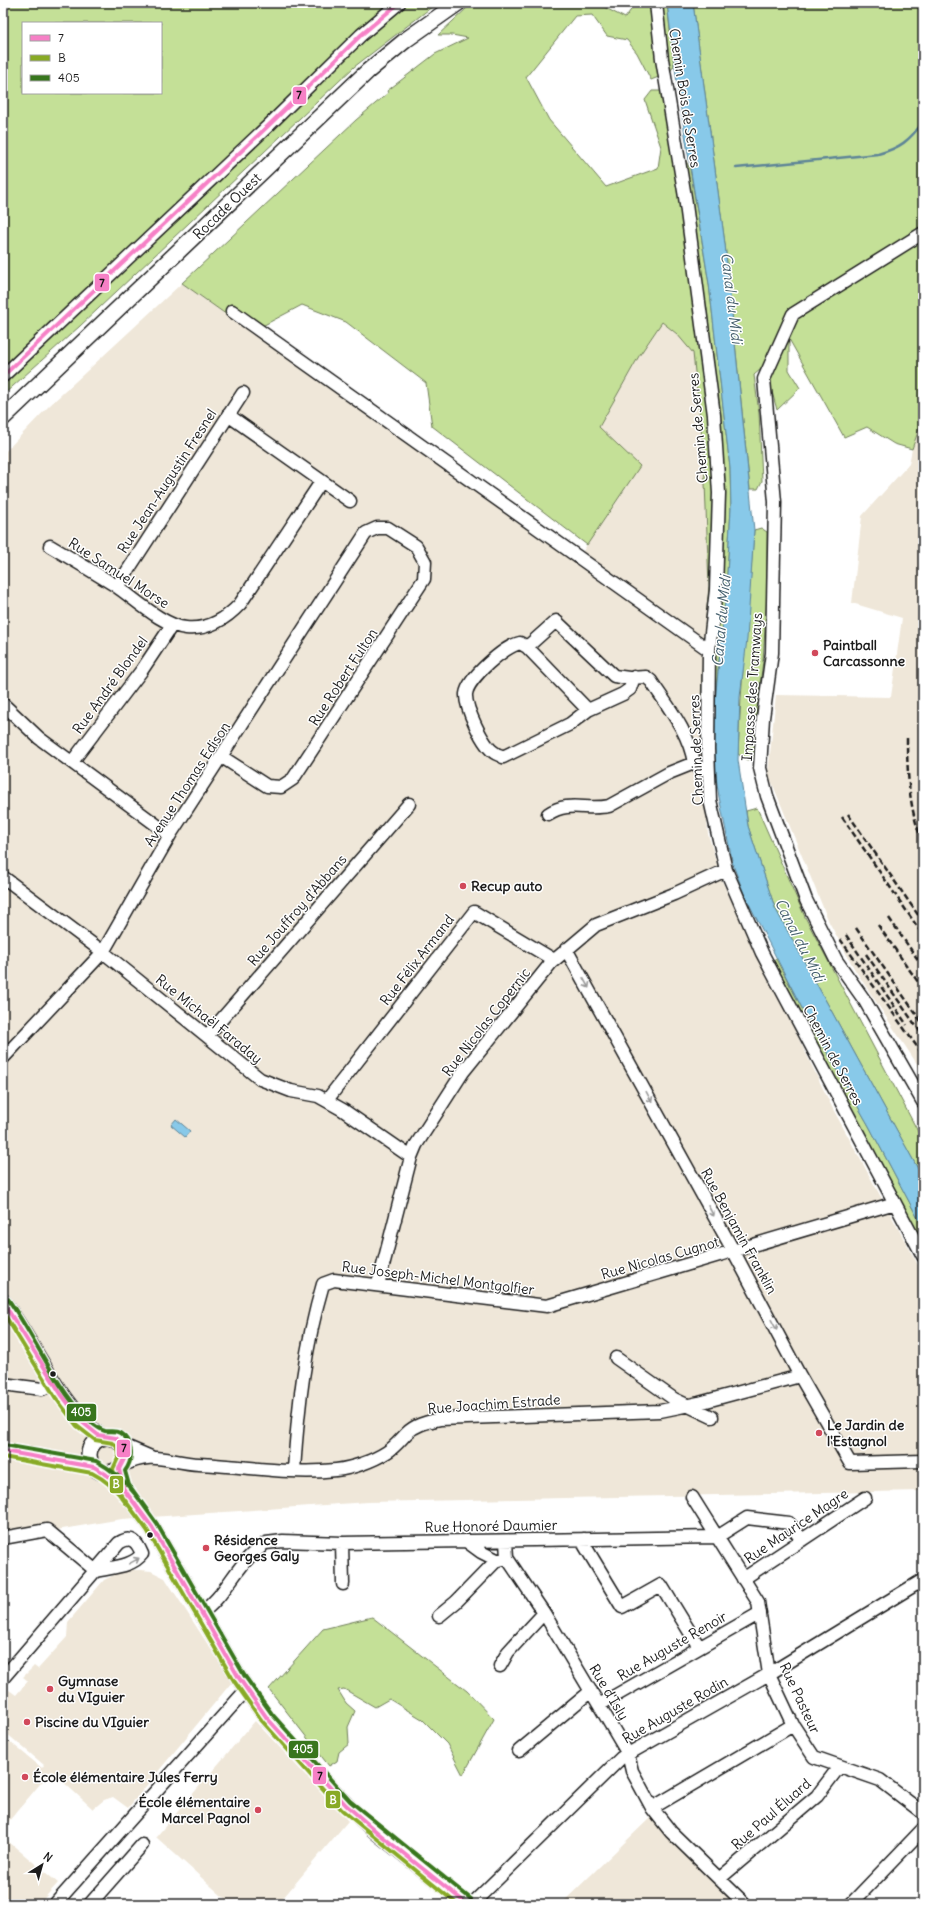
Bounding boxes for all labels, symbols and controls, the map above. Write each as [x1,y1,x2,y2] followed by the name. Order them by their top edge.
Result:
[22,22,162,94] legend
[665,27,705,169] street label: Chemin Bois de Serres
[58,30,64,45] text: 7
[58,50,66,65] text: B
[58,70,80,85] text: 405
[292,86,307,105] line badge: 7
[296,88,302,102] text: 7
[189,169,265,243] street label: Rocade Ouest
[717,252,747,346] water label: Canal du Midi
[94,273,110,292] line badge: 7
[99,276,105,290] text: 7
[684,372,712,484] street label: Chemin de Serres
[114,405,220,557] street label: Rue Jean-Augustin Fresnel
[65,534,173,612] street label: Rue Samuel Morse
[708,573,735,667] water label: Canal du Midi
[738,612,766,762] street label: Impasse des Tramways
[305,625,381,729] street label: Rue Robert Fulton
[68,633,152,737] street label: Rue André Blondel
[823,636,906,670] place label: Paintball Carcassonne
[810,648,820,658] marker: Paintball Carcassonne
[685,694,707,806] street label: Chemin de Serres
[140,718,234,850] street label: Avenue Thomas Edison
[244,850,350,970] street label: Rue Jouffroy d'Abbans
[471,877,543,895] place label: Recup auto
[458,881,468,891] marker: Recup auto
[771,895,830,986] water label: Canal du Midi
[376,911,458,1009] street label: Rue Félix Armand
[438,964,534,1080] street label: Rue Nicolas Copernic
[152,970,266,1068] street label: Rue Michaël Faraday
[582,977,590,989] one-way arrow
[799,1002,867,1108] street label: Chemin de Serres
[645,1091,653,1103] one-way arrow
[697,1165,781,1297] street label: Rue Benjamin Franklin
[708,1205,716,1217] one-way arrow
[599,1232,721,1283] street label: Rue Nicolas Cugnot
[341,1257,536,1299] street label: Rue Joseph-Michel Montgolfier
[770,1319,778,1331] one-way arrow
[48,1369,58,1379] unlabelled marker
[427,1390,561,1418] street label: Rue Joachim Estrade
[66,1403,97,1422] line badge: 405
[71,1405,91,1419] text: 405
[827,1416,905,1450] place label: Le Jardin de l'Estagnol
[814,1428,824,1438] marker: Le Jardin de l'Estagnol
[116,1439,131,1458] line badge: 7
[121,1441,127,1455] text: 7
[109,1475,124,1494] line badge: B
[112,1477,120,1491] text: B
[741,1485,851,1567] street label: Rue Maurice Magre
[425,1516,558,1536] street label: Rue Honoré Daumier
[145,1530,155,1540] unlabelled marker
[214,1531,299,1565] place label: Résidence Georges Galy
[201,1543,211,1553] marker: Résidence Georges Galy
[128,1556,139,1565] one-way arrow
[614,1607,730,1685] street label: Rue Auguste Renoir
[776,1660,824,1737] street label: Rue Pasteur
[585,1661,633,1723] street label: Rue d'Isly
[58,1672,125,1706] place label: Gymnase du VIguier
[619,1672,731,1748] street label: Rue Auguste Rodin
[45,1684,55,1694] marker: Gymnase du VIguier
[35,1713,149,1731] place label: Piscine du VIguier
[22,1717,32,1727] marker: Piscine du VIguier
[288,1740,319,1759] line badge: 405
[293,1742,313,1756] text: 405
[312,1766,327,1785] line badge: 7
[33,1768,218,1786] place label: École élémentaire Jules Ferry
[317,1769,323,1783] text: 7
[20,1772,30,1782] marker: École élémentaire Jules Ferry
[727,1774,815,1854] street label: Rue Paul Éluard
[325,1790,341,1809] line badge: B
[138,1793,250,1827] place label: École élémentaire Marcel Pagnol
[329,1793,337,1807] text: B
[253,1805,263,1815] marker: École élémentaire Marcel Pagnol
[22,1845,62,1885] north arrow
[41,1849,55,1865] text: N

